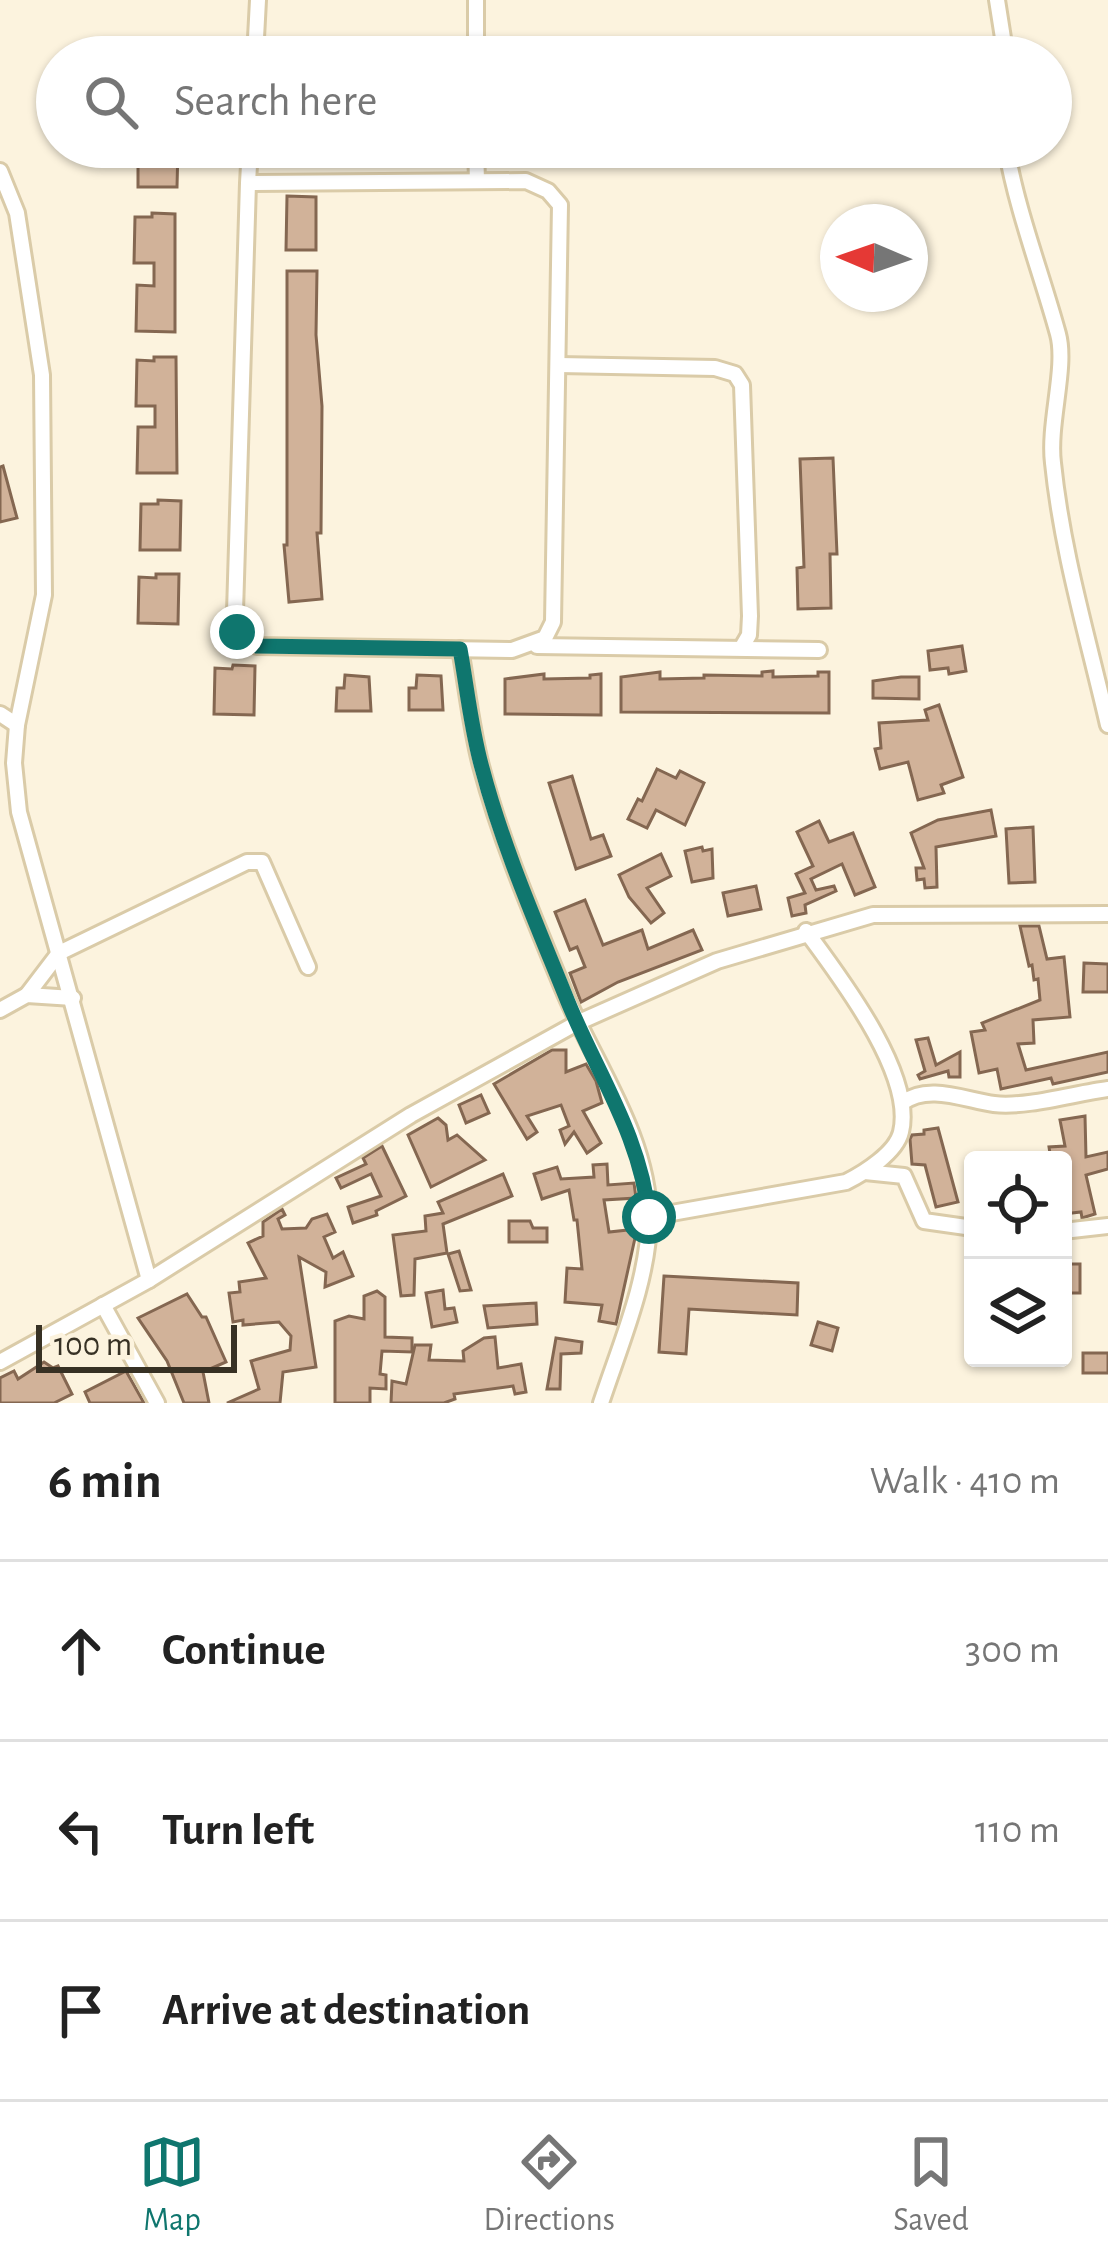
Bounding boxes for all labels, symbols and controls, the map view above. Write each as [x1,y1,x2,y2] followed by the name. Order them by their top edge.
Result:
[36,36,1072,168] search box
[78,69,144,135] icon: search
[174,79,377,124] text: Search here
[820,204,928,312] north arrow
[210,605,264,659] route end
[964,1151,1072,1367] map controls
[964,1151,1072,1259] button: locate
[622,1190,676,1244] route start
[964,1259,1072,1367] button: layers
[36,1319,237,1372] scale bar
[54,1329,132,1362] text: 100 m
[48,1456,162,1507] text: 6 min
[870,1462,1060,1501] text: Walk · 410 m
[48,1618,114,1684] icon: ahead
[162,1628,326,1673] text: Continue
[965,1631,1060,1670] text: 300 m
[48,1798,114,1864] icon: left
[162,1808,314,1853] text: Turn left
[975,1811,1060,1850] text: 110 m
[48,1978,114,2044] icon: arrive
[162,1988,530,2033] text: Arrive at destination
[139,2129,205,2241] tab: Map
[483,2129,615,2241] tab: Directions
[893,2129,969,2241] tab: Saved

